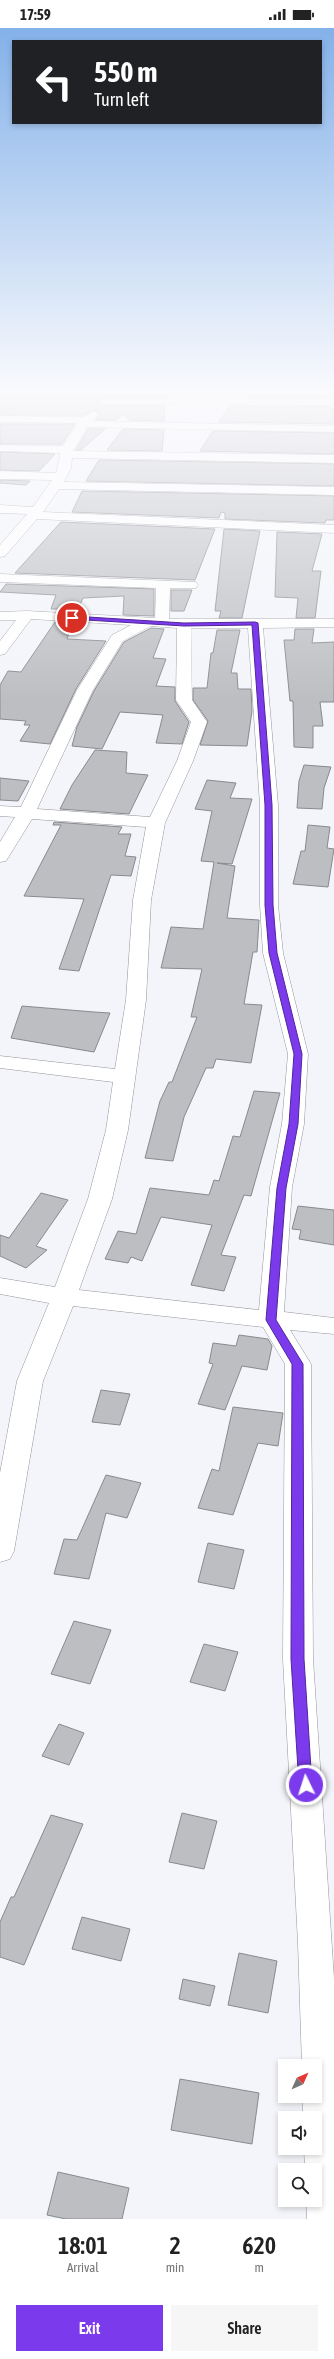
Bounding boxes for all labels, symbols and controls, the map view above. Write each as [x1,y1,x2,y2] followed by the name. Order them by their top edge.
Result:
[20,6,51,23] text: 17:59
[28,56,80,108] icon: left
[94,56,157,88] text: 550 m
[94,89,149,110] text: Turn left
[55,601,89,635] pin
[61,607,83,629] icon: arrive
[285,1764,327,1806] position arrow
[278,2059,322,2103] north arrow
[278,2059,322,2207] map controls
[278,2111,322,2155] button: sound
[278,2163,322,2207] button: search
[58,2232,108,2259] text: 18:01
[169,2232,181,2259] text: 2
[242,2232,276,2259] text: 620
[67,2260,99,2275] text: Arrival
[166,2260,184,2275] text: min
[254,2260,264,2275] text: m
[16,2305,163,2351] button: Exit
[171,2305,318,2351] button: Share

